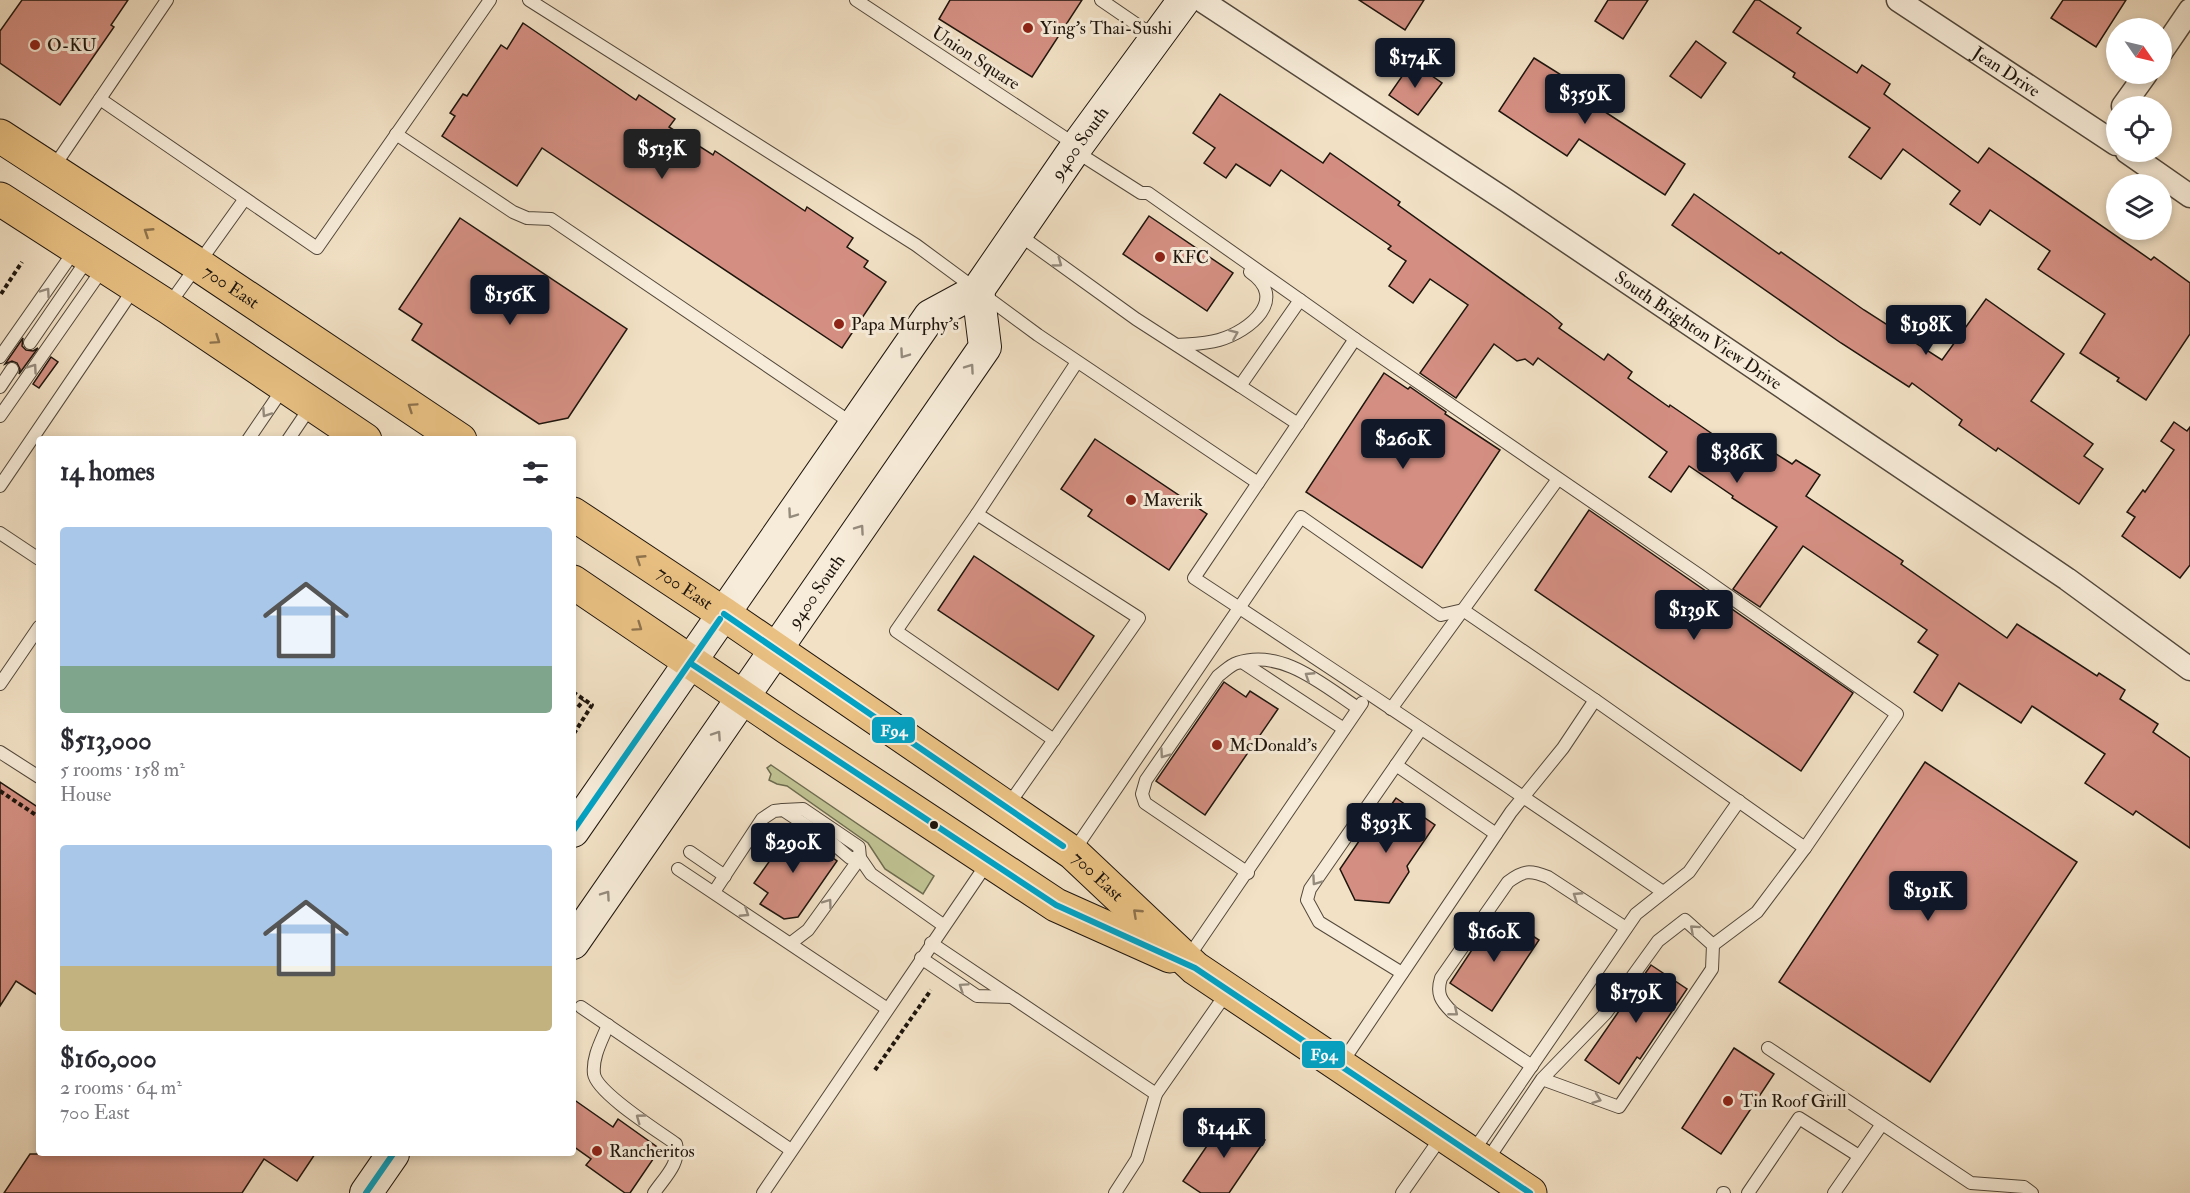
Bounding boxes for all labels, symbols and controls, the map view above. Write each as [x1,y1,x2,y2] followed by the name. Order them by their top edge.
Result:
[1040,17,1172,40] place label: Ying's Thai-Sushi
[2106,18,2172,84] north arrow
[2106,18,2172,240] map controls
[927,21,1025,96] street label: Union Square
[1021,21,1035,35] marker: Ying's Thai-Sushi
[47,34,97,57] place label: O-KU
[28,38,42,52] marker: O-KU
[1373,38,1457,89] pin: $174K
[1967,41,2045,103] street label: Jean Drive
[1389,45,1441,70] text: $174K
[1543,74,1627,125] pin: $359K
[1559,81,1611,106] text: $359K
[2106,96,2172,162] button: locate
[1045,102,1114,186] street label: 9400 South
[620,129,704,180] pin: $513K
[638,136,686,161] text: $513K
[2106,174,2172,240] button: layers
[144,228,155,239] one-way arrow
[1172,246,1209,269] place label: KFC
[1153,250,1167,264] marker: KFC
[1052,256,1063,267] one-way arrow
[198,260,264,314] street label: 700 East
[1610,266,1787,396] street label: South Brighton View Drive
[468,275,552,326] pin: $156K
[484,282,536,307] text: $156K
[39,288,50,299] one-way arrow
[1884,305,1968,356] pin: $198K
[1900,312,1952,337] text: $198K
[851,313,959,336] place label: Papa Murphy's
[832,317,846,331] marker: Papa Murphy's
[1227,329,1238,341] one-way arrow
[209,333,220,344] one-way arrow
[900,347,911,358] one-way arrow
[26,363,37,374] one-way arrow
[963,364,974,375] one-way arrow
[407,403,418,414] one-way arrow
[263,406,274,417] one-way arrow
[1361,419,1445,470] pin: $260K
[1375,426,1431,451] text: $260K
[1695,433,1779,484] pin: $386K
[1711,440,1763,465] text: $386K
[60,456,155,488] text: 14 homes
[519,456,552,489] icon: filters
[1143,489,1203,512] place label: Maverik
[1124,493,1138,507] marker: Maverik
[788,507,799,518] one-way arrow
[853,524,864,535] one-way arrow
[782,549,851,634] street label: 9400 South
[636,554,646,566] one-way arrow
[652,561,717,615] street label: 700 East
[252,566,360,674] icon: home
[1652,590,1736,641] pin: $139K
[1669,597,1719,622] text: $139K
[632,620,643,631] one-way arrow
[1305,673,1316,684] one-way arrow
[871,716,916,744] line badge: F94
[881,721,909,741] text: F94
[60,725,152,757] text: $513,000
[710,730,721,741] one-way arrow
[1229,734,1317,757] place label: McDonald's
[1210,738,1224,752] marker: McDonald's
[1160,748,1171,759] one-way arrow
[60,757,185,782] text: 5 rooms · 158 m²
[60,782,111,807] text: House
[1344,803,1428,854] pin: $393K
[1361,810,1411,835] text: $393K
[928,819,940,831] unlabelled marker
[751,823,835,874] pin: $290K
[765,830,821,855] text: $290K
[1067,847,1128,907] street label: 700 East
[1886,871,1970,922] pin: $191K
[1312,874,1323,885] one-way arrow
[1903,878,1953,903] text: $191K
[252,884,360,992] icon: home
[599,891,610,902] one-way arrow
[1573,892,1584,903] one-way arrow
[820,898,831,909] one-way arrow
[738,905,749,916] one-way arrow
[1133,910,1144,921] one-way arrow
[1452,912,1536,963] pin: $160K
[1468,919,1520,944] text: $160K
[1691,925,1701,936] one-way arrow
[1594,973,1678,1024] pin: $179K
[1610,980,1662,1005] text: $179K
[959,983,970,994] one-way arrow
[1447,1005,1458,1016] one-way arrow
[1301,1040,1346,1069] line badge: F94
[60,1043,156,1075] text: $160,000
[1311,1045,1339,1065] text: F94
[60,1075,182,1100] text: 2 rooms · 64 m²
[1740,1090,1847,1113] place label: Tin Roof Grill
[1591,1092,1602,1104] one-way arrow
[1721,1094,1735,1108] marker: Tin Roof Grill
[60,1100,130,1125] text: 700 East
[1182,1108,1266,1159] pin: $144K
[636,1114,647,1125] one-way arrow
[1197,1115,1251,1140] text: $144K
[609,1140,695,1163] place label: Rancheritos
[590,1144,604,1158] marker: Rancheritos

